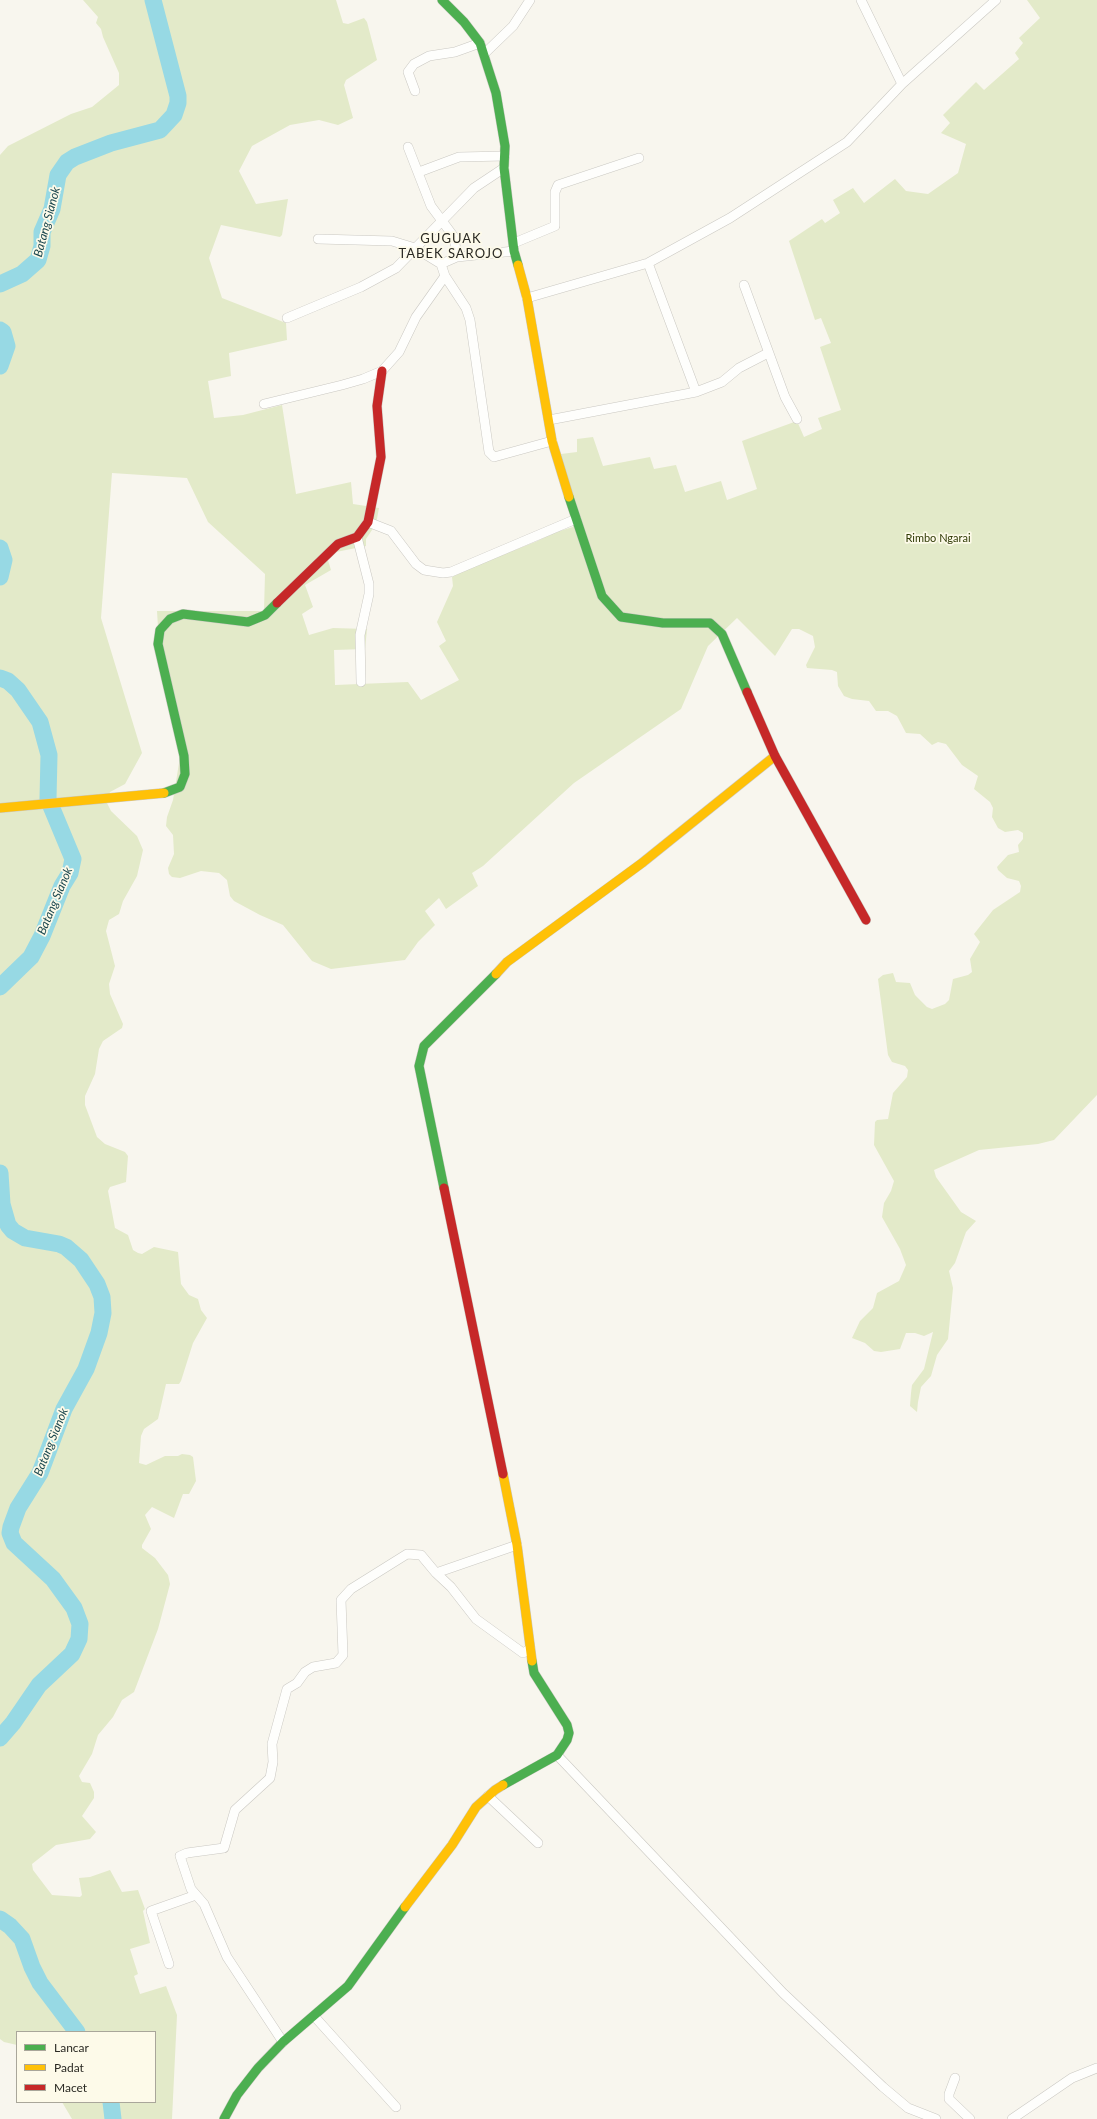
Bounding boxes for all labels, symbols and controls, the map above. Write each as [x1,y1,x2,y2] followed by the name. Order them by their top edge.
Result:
[31,185,63,259] water label: Batang Sianok
[399,231,503,262] district label: GUGUAK TABEK SAROJO
[905,531,971,545] park label: Rimbo Ngarai
[34,865,76,937] water label: Batang Sianok
[31,1406,71,1478] water label: Batang Sianok
[16,2031,156,2103] legend
[54,2040,89,2055] text: Lancar
[54,2060,84,2075] text: Padat
[54,2080,87,2095] text: Macet

